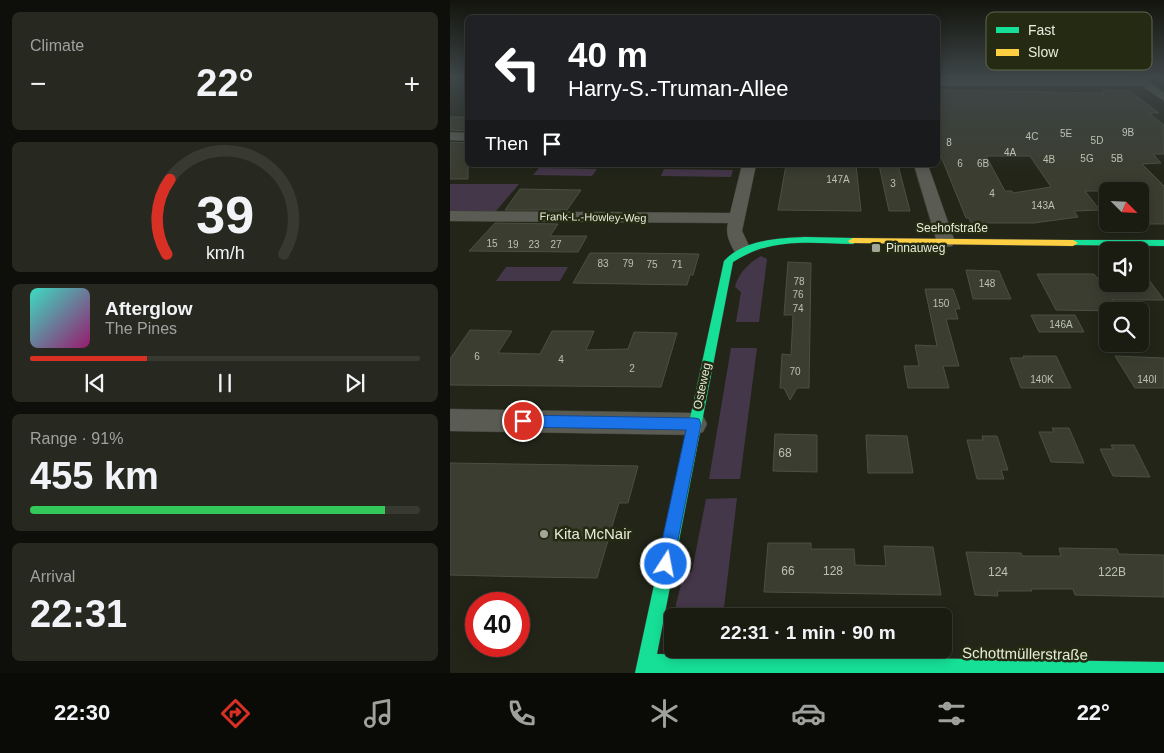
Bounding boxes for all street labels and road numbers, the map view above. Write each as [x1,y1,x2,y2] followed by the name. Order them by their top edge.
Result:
[540,210,646,224] street label: Frank-L.-Howley-Weg
[916,221,988,235] street label: Seehofstraße
[690,361,714,411] street label: Osteweg
[962,644,1088,663] street label: Schottmüllerstraße

